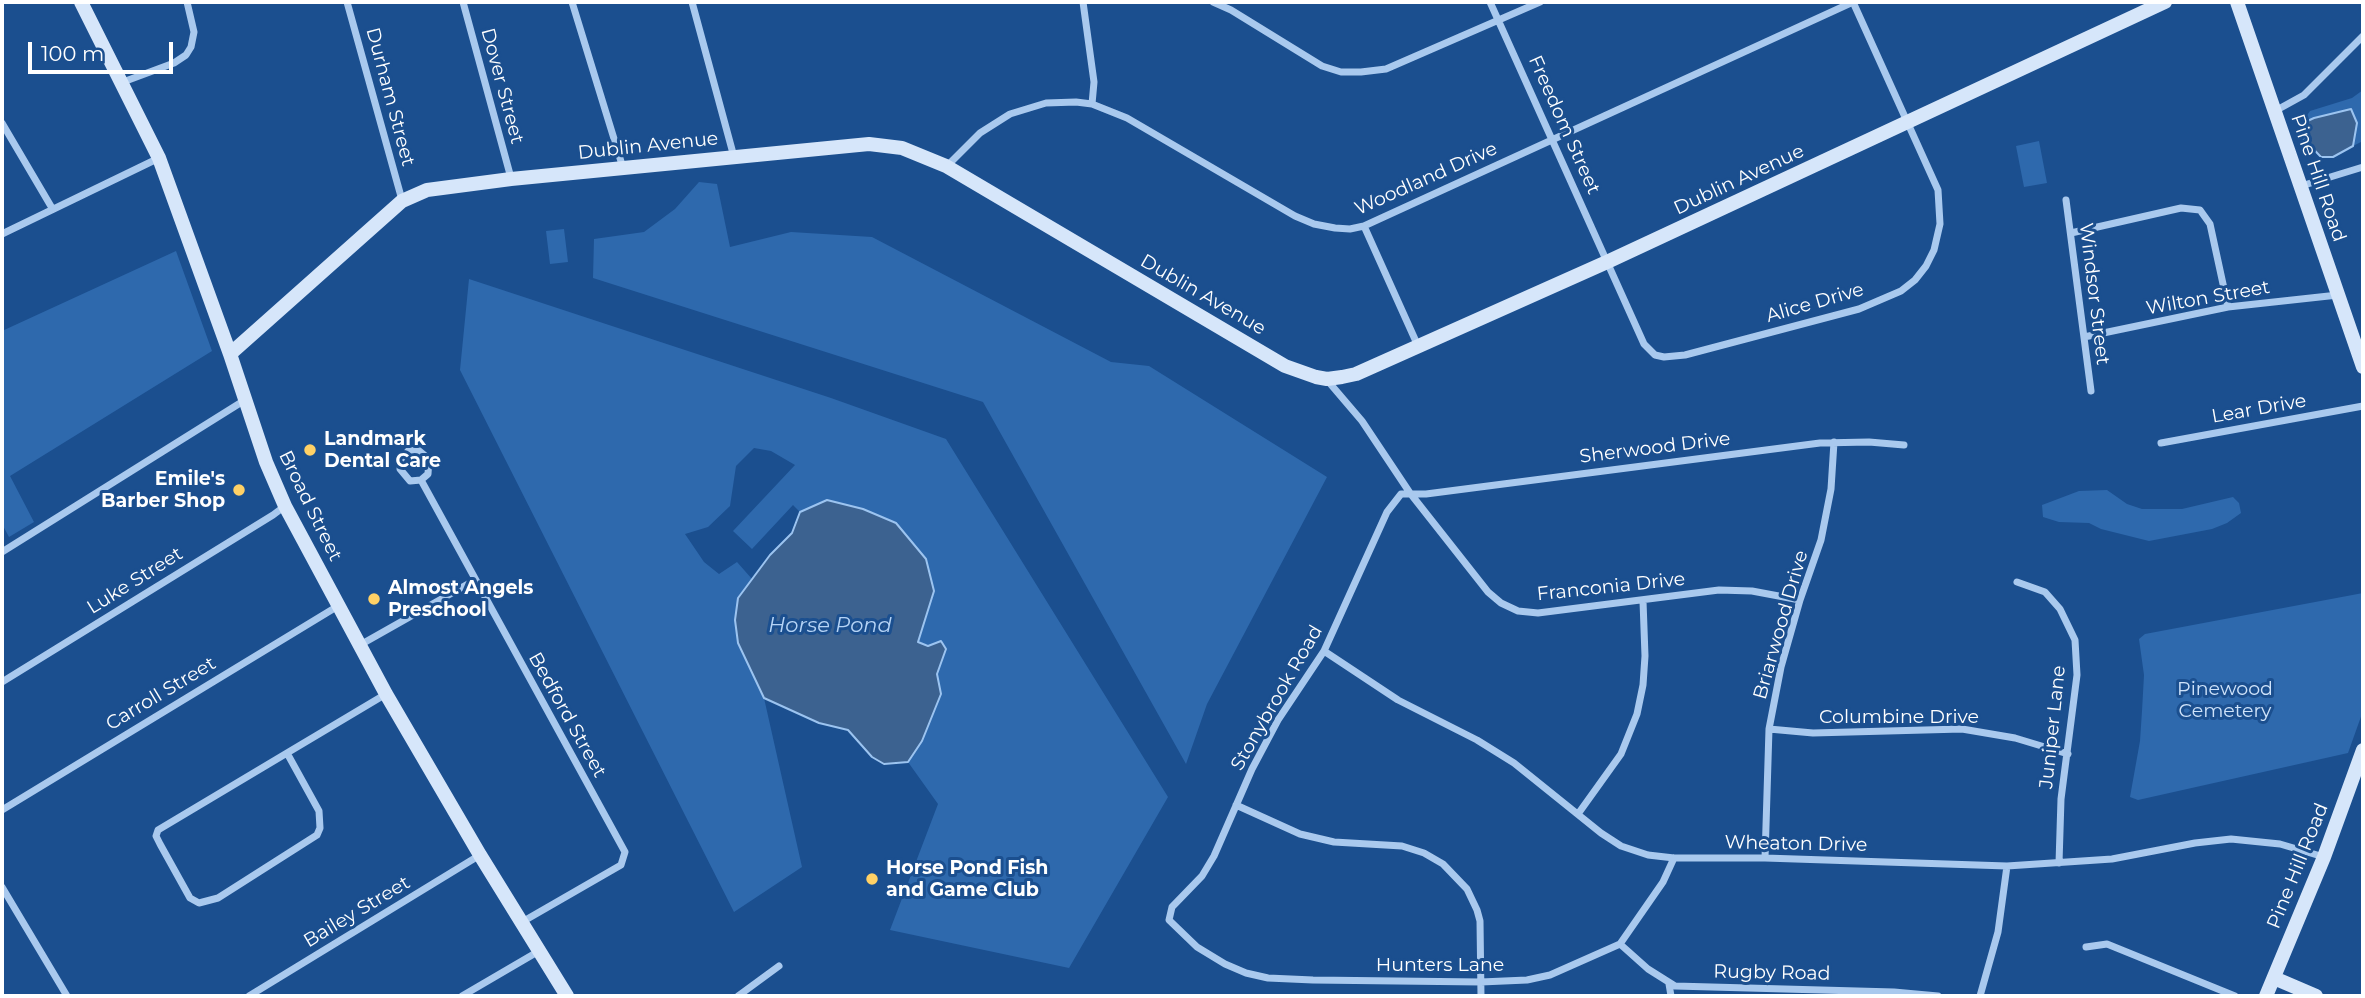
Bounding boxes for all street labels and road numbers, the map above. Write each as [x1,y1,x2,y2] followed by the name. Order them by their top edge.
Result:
[361,25,419,169] street label: Durham Street
[476,26,528,146] street label: Dover Street
[1523,52,1605,198] street label: Freedom Street
[2285,111,2351,245] street label: Pine Hill Road
[577,127,719,165] street label: Dublin Avenue
[1351,137,1501,221] street label: Woodland Drive
[1670,140,1808,220] street label: Dublin Avenue
[2074,222,2114,366] street label: Windsor Street
[1136,250,1270,340] street label: Dublin Avenue
[2144,276,2272,320] street label: Wilton Street
[1764,278,1866,328] street label: Alice Drive
[2210,389,2308,429] street label: Lear Drive
[1578,427,1732,469] street label: Sherwood Drive
[273,447,347,565] street label: Broad Street
[83,543,187,619] street label: Luke Street
[1749,548,1813,702] street label: Briarwood Drive
[1536,568,1686,606] street label: Franconia Drive
[1226,621,1328,775] street label: Stonybrook Road
[523,648,611,782] street label: Bedford Street
[102,652,220,736] street label: Carroll Street
[2035,664,2071,790] street label: Juniper Lane
[1819,706,1979,728] street label: Columbine Drive
[2262,800,2334,932] street label: Pine Hill Road
[1724,831,1868,857] street label: Wheaton Drive
[300,871,414,953] street label: Bailey Street
[1376,954,1504,976] street label: Hunters Lane
[1713,961,1831,985] street label: Rugby Road

